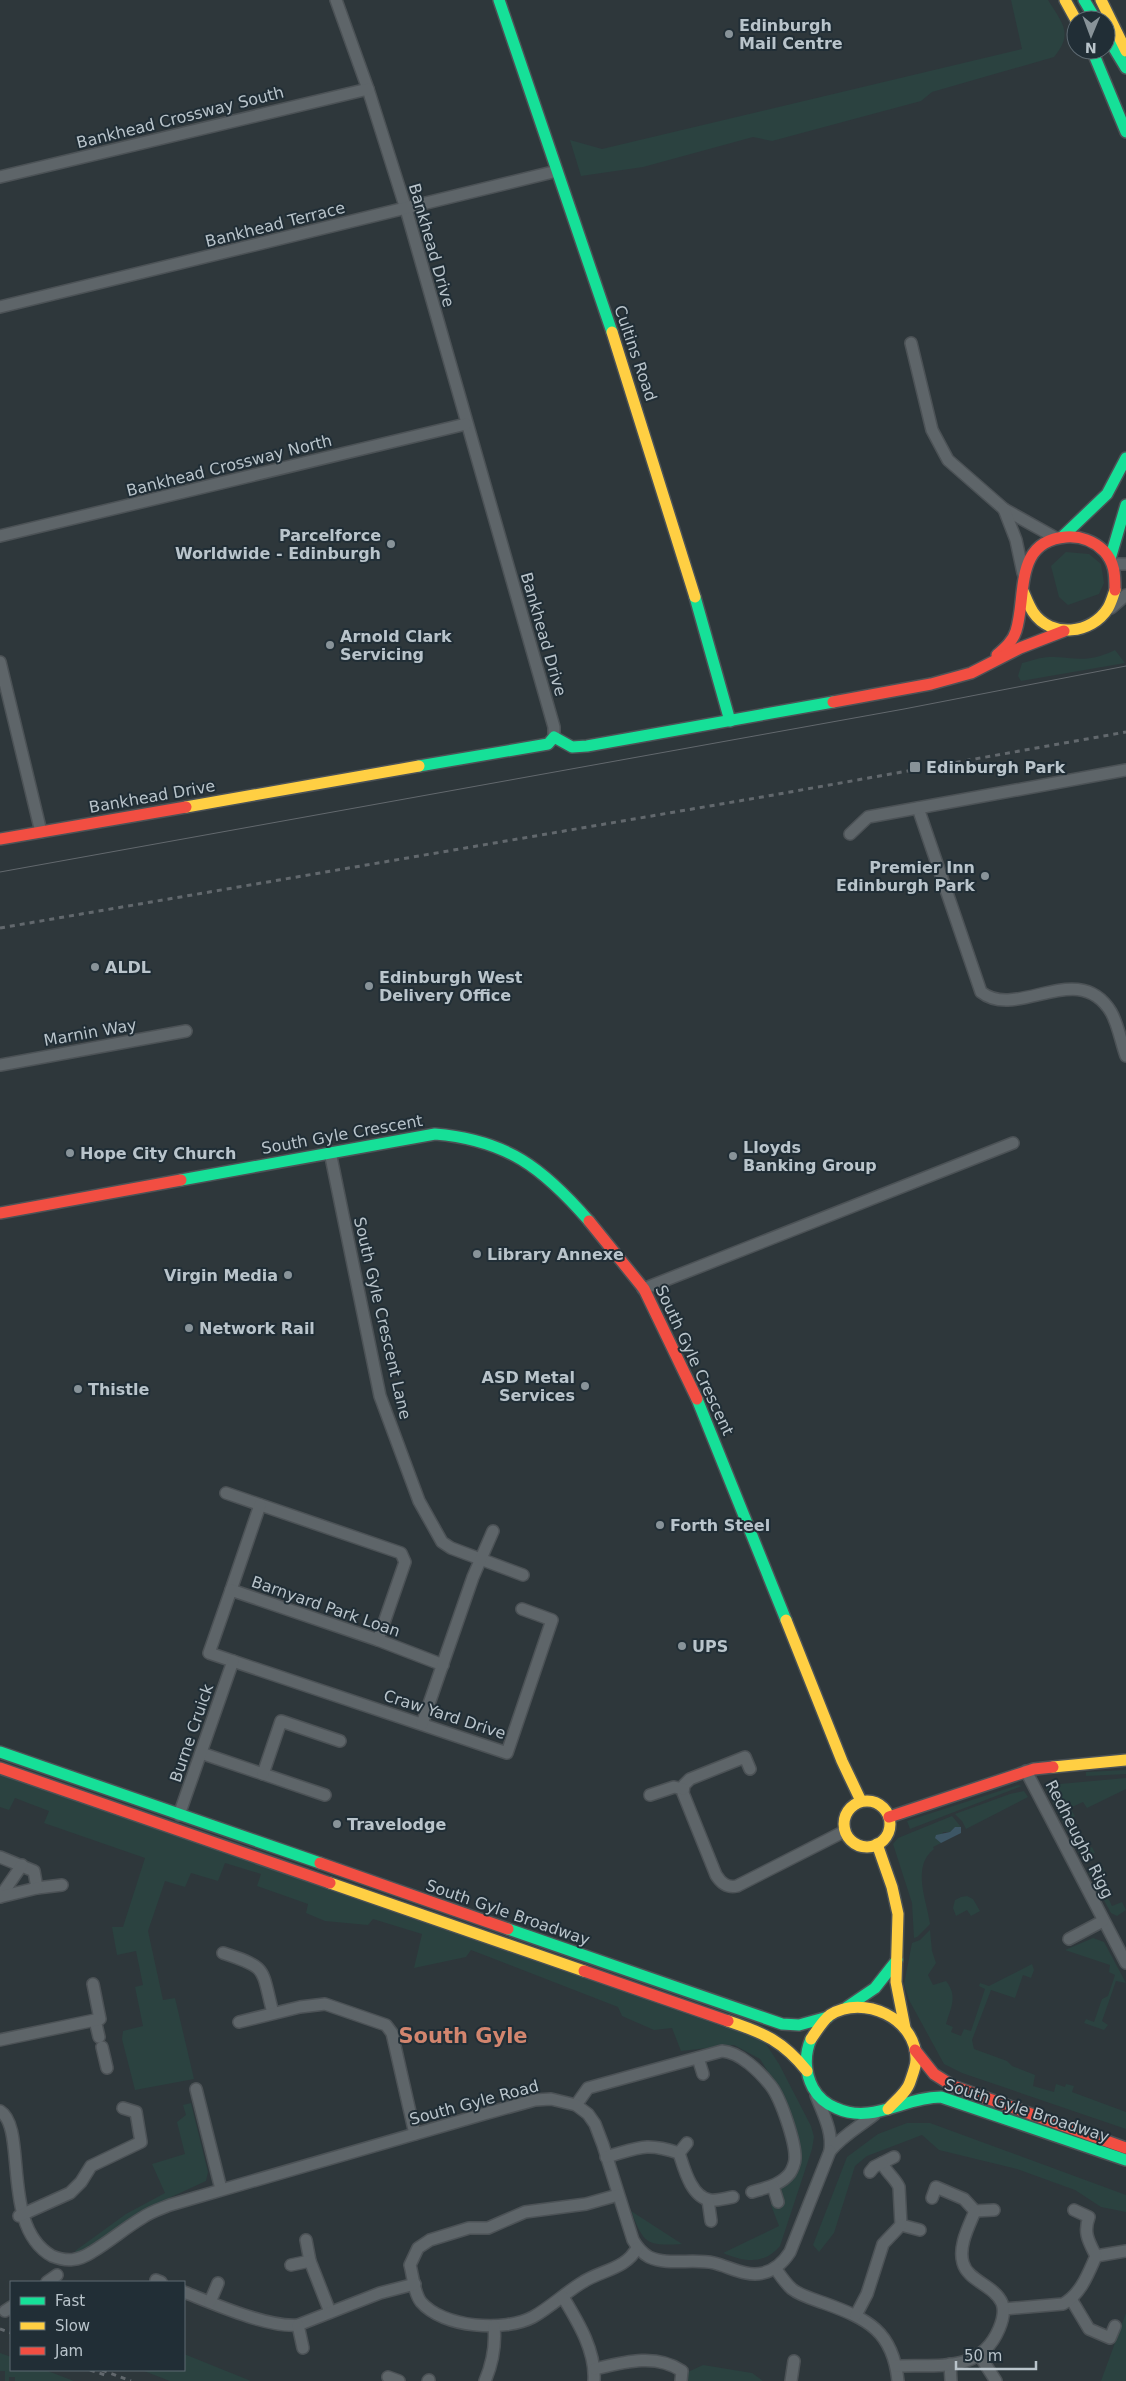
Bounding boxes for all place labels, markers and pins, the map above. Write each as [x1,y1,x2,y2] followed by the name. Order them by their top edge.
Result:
[739,16,843,53] place label: Edinburgh Mail Centre
[723,28,735,40] marker: Edinburgh Mail Centre
[175,526,381,563] place label: Parcelforce Worldwide - Edinburgh
[385,538,397,550] marker: Parcelforce Worldwide - Edinburgh
[340,627,452,664] place label: Arnold Clark Servicing
[324,639,336,651] marker: Arnold Clark Servicing
[926,758,1065,777] place label: Edinburgh Park
[908,760,922,774] marker: Edinburgh Park
[836,858,975,895] place label: Premier Inn Edinburgh Park
[979,870,991,882] marker: Premier Inn Edinburgh Park
[105,958,151,977] place label: ALDL
[89,961,101,973] marker: ALDL
[379,968,523,1005] place label: Edinburgh West Delivery Office
[363,980,375,992] marker: Edinburgh West Delivery Office
[743,1138,877,1175] place label: Lloyds Banking Group
[80,1144,236,1163] place label: Hope City Church
[64,1147,76,1159] marker: Hope City Church
[727,1150,739,1162] marker: Lloyds Banking Group
[487,1245,624,1264] place label: Library Annexe
[471,1248,483,1260] marker: Library Annexe
[164,1266,278,1285] place label: Virgin Media
[282,1269,294,1281] marker: Virgin Media
[199,1319,315,1338] place label: Network Rail
[183,1322,195,1334] marker: Network Rail
[482,1368,575,1405] place label: ASD Metal Services
[88,1380,149,1399] place label: Thistle
[579,1380,591,1392] marker: ASD Metal Services
[72,1383,84,1395] marker: Thistle
[670,1516,770,1535] place label: Forth Steel
[654,1519,666,1531] marker: Forth Steel
[692,1637,728,1656] place label: UPS
[676,1640,688,1652] marker: UPS
[347,1815,447,1834] place label: Travelodge
[331,1818,343,1830] marker: Travelodge

